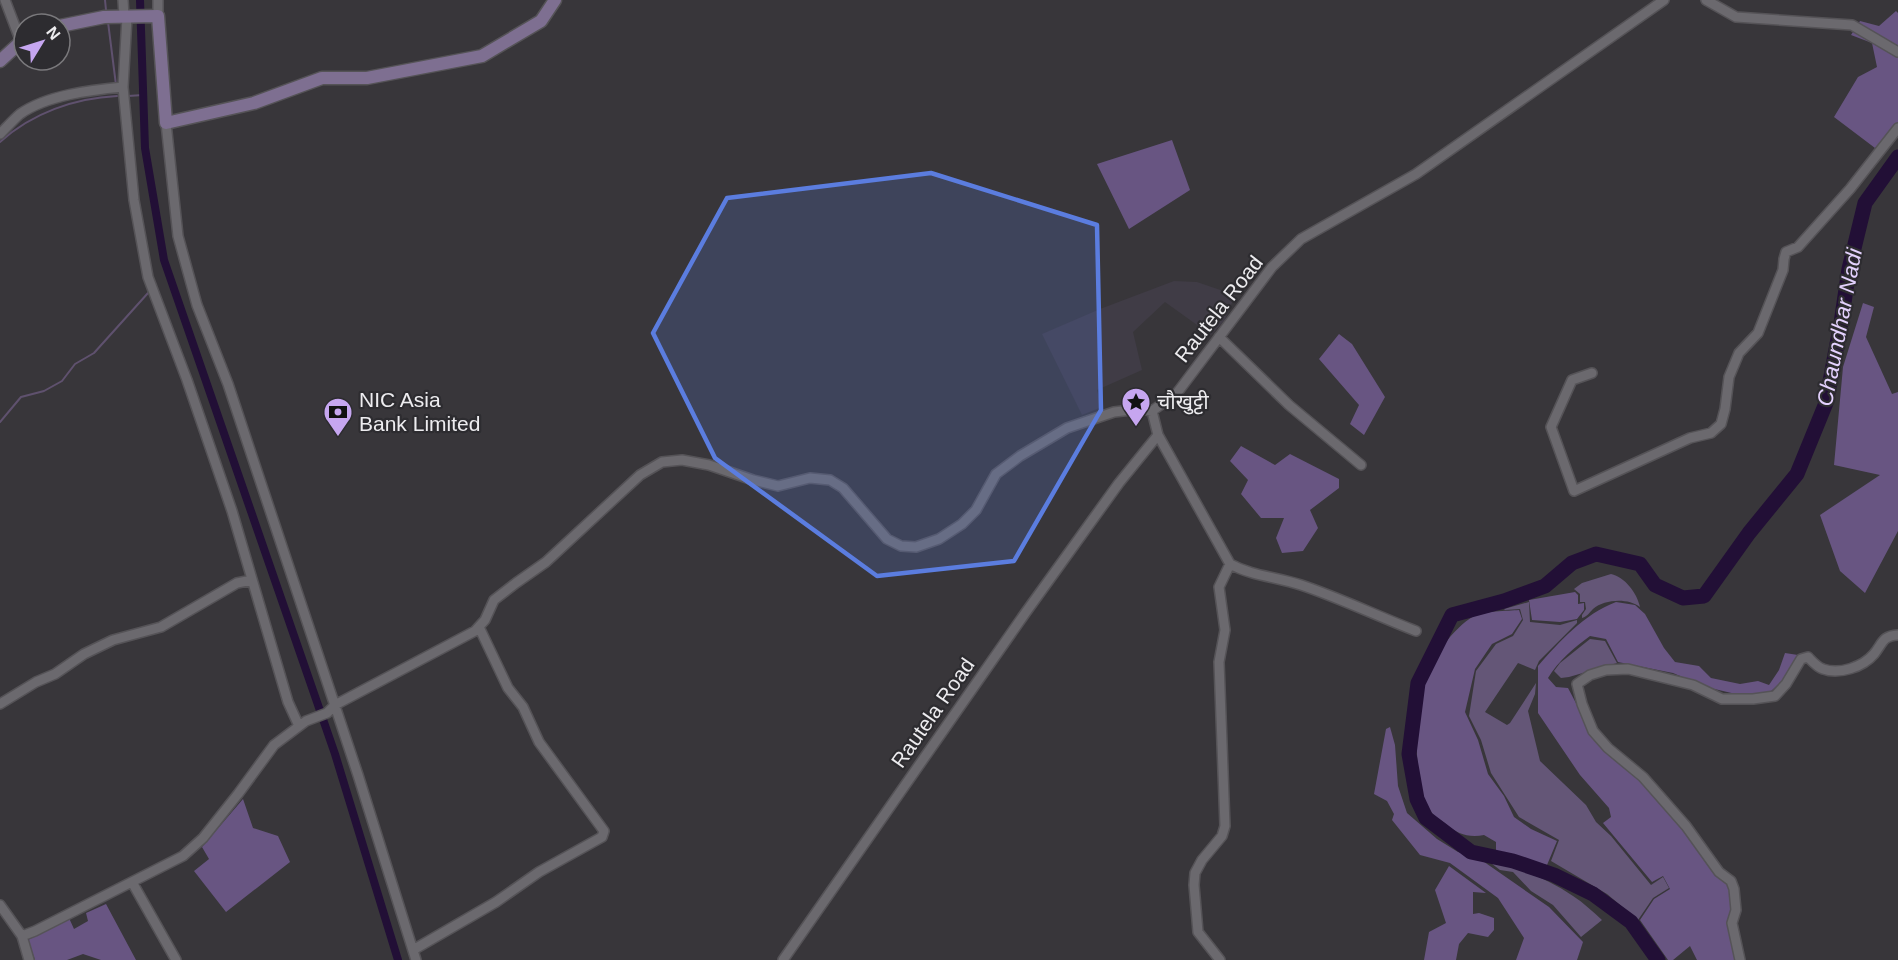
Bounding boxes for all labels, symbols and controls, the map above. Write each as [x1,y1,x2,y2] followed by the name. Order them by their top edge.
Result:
[12,12,72,72] north arrow
[43,23,64,43] text: N
[1812,245,1867,408] water label: Chaundhar Nadi
[1170,251,1267,366] street label: Rautela Road
[1120,386,1152,428] place icon: चौखुट्टी
[359,388,480,435] place label: NIC Asia Bank Limited
[1157,390,1209,415] place label: चौखुट्टी
[322,396,354,438] bank icon: NIC Asia Bank Limited
[886,654,979,772] street label: Rautela Road

